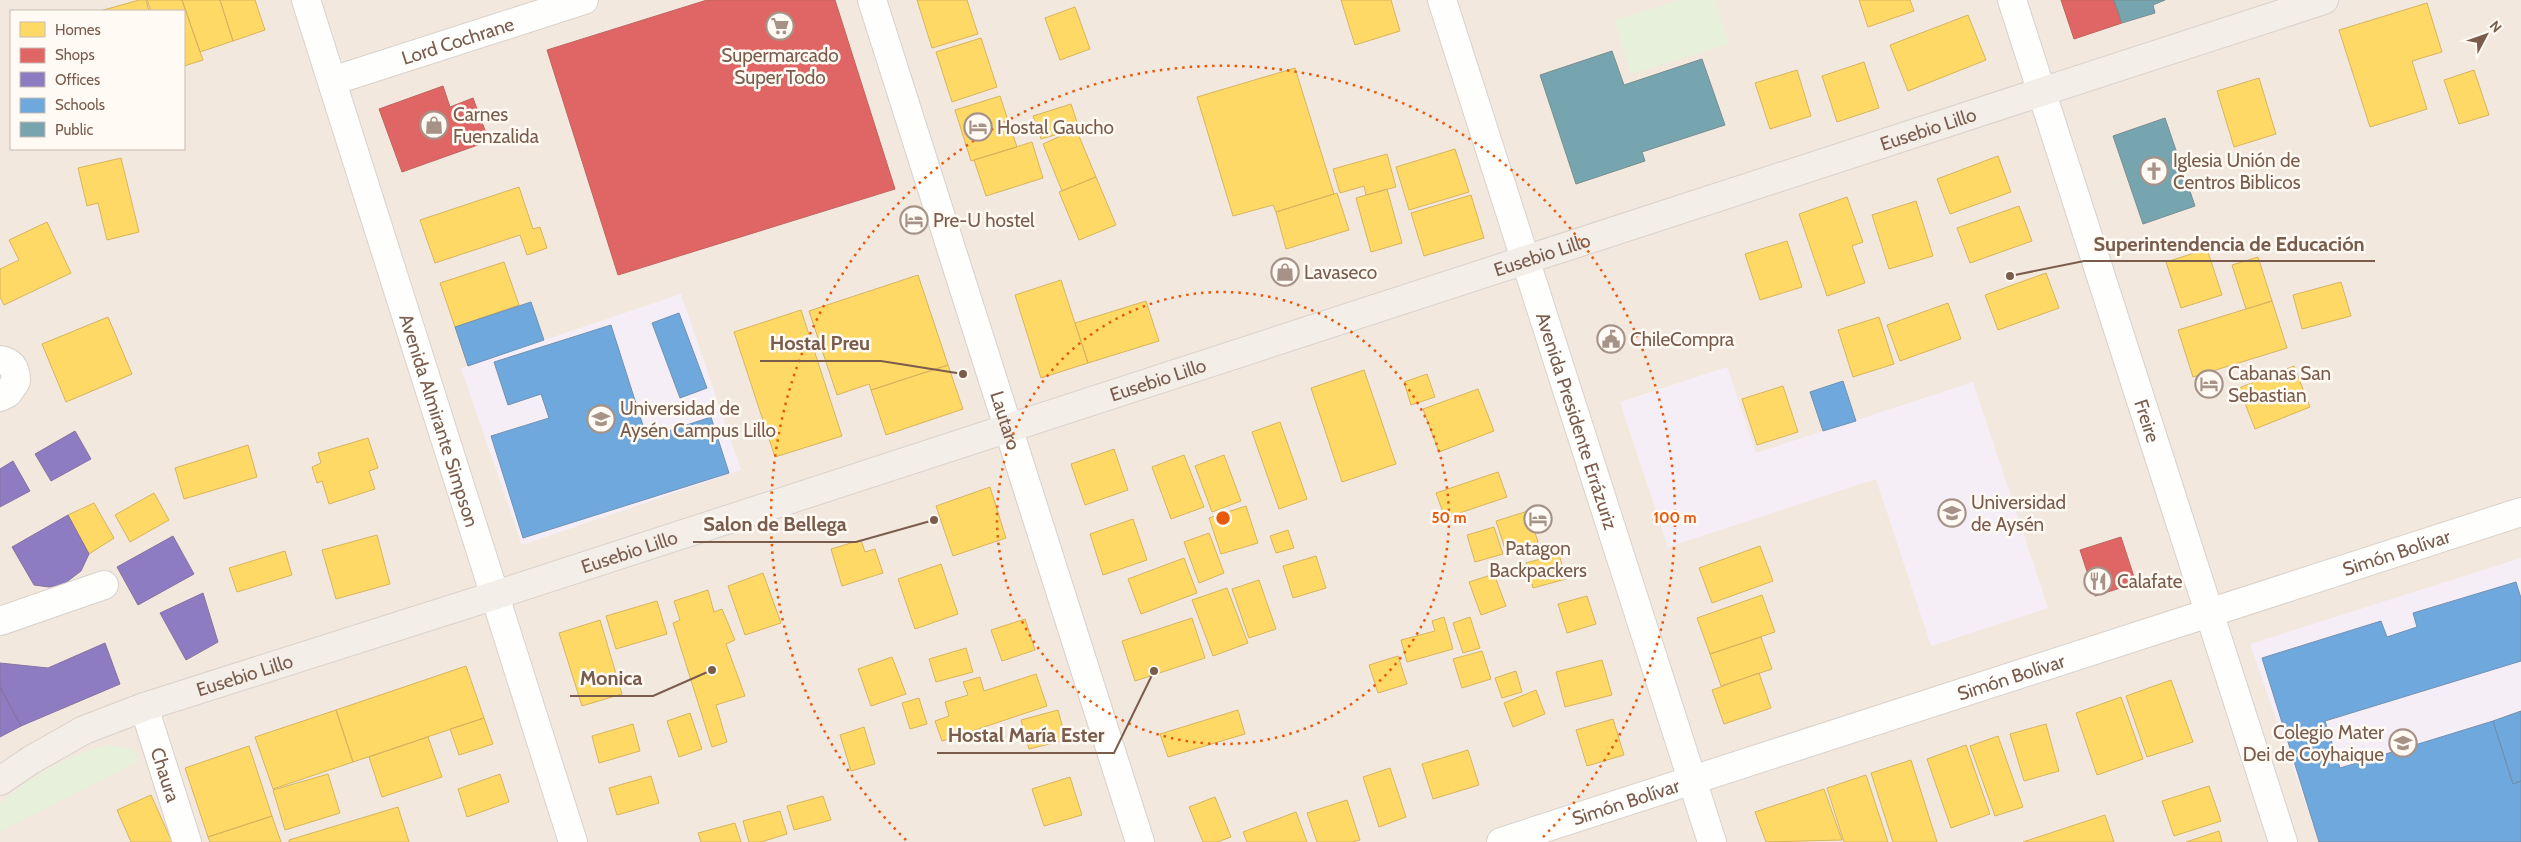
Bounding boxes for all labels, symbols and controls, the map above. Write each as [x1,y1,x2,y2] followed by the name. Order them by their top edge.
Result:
[10,10,185,150] legend
[2461,10,2511,60] north arrow
[765,11,795,41] supermarket icon: Supermarcado Super Todo
[399,12,517,70] street label: Lord Cochrane
[2486,17,2506,36] text: N
[55,21,101,39] text: Homes
[721,44,839,89] place label: Supermarcado Super Todo
[55,46,95,64] text: Shops
[55,71,100,89] text: Offices
[55,96,105,114] text: Schools
[453,103,539,148] place label: Carnes Fuenzalida
[1877,103,1979,156] street label: Eusebio Lillo
[419,110,449,140] shop icon: Carnes Fuenzalida
[963,112,993,142] hotel icon: Hostal Gaucho
[997,116,1114,139] place label: Hostal Gaucho
[55,121,93,139] text: Public
[2173,149,2301,194] place label: Iglesia Unión de Centros Biblicos
[2139,156,2169,186] church icon: Iglesia Unión de Centros Biblicos
[899,205,929,235] hotel icon: Pre-U hostel
[933,209,1035,232] place label: Pre-U hostel
[2084,226,2375,261] callout: Superintendencia de Educación
[1491,229,1593,281] street label: Eusebio Lillo
[2093,232,2365,256] text: Superintendencia de Educación
[1270,257,1300,287] shop icon: Lavaseco
[1304,261,1377,284] place label: Lavaseco
[1531,309,1622,533] street label: Avenida Presidente Errázuriz
[394,311,483,530] street label: Avenida Almirante Simpson
[1596,324,1626,354] public building icon: ChileCompra
[760,326,881,361] callout: Hostal Preu
[1630,328,1734,351] place label: ChileCompra
[770,331,870,355] text: Hostal Preu
[1107,354,1209,406] street label: Eusebio Lillo
[2228,362,2331,407] place label: Cabanas San Sebastian
[2194,369,2224,399] hotel icon: Cabanas San Sebastian
[985,388,1025,453] street label: Lautaro
[2129,396,2165,446] street label: Freire
[620,397,776,442] place label: Universidad de Aysén Campus Lillo
[586,404,616,434] school or university icon: Universidad de Aysén Campus Lillo
[1971,491,2066,536] place label: Universidad de Aysén
[1937,498,1967,528] school or university icon: Universidad de Aysén
[1523,504,1553,534] hotel icon: Patagon Backpackers
[693,507,856,542] callout: Salon de Bellega
[1214,509,1232,527] centre of rings
[1431,509,1467,527] text: 50 m
[1653,509,1697,527] text: 100 m
[703,512,847,536] text: Salon de Bellega
[2340,525,2453,581] street label: Simón Bolívar
[578,526,680,579] street label: Eusebio Lillo
[1489,537,1587,582] place label: Patagon Backpackers
[2083,566,2113,596] restaurant icon: Calafate
[2117,570,2183,593] place label: Calafate
[193,649,296,702] street label: Eusebio Lillo
[1954,649,2068,706] street label: Simón Bolívar
[570,661,653,696] callout: Monica
[580,666,642,690] text: Monica
[937,718,1114,753] callout: Hostal María Ester
[2243,721,2384,766] place label: Colegio Mater Dei de Coyhaique
[948,723,1105,747] text: Hostal María Ester
[2388,728,2418,758] school or university icon: Colegio Mater Dei de Coyhaique
[146,745,185,805] street label: Chaura
[1569,774,1682,830] street label: Simón Bolívar

